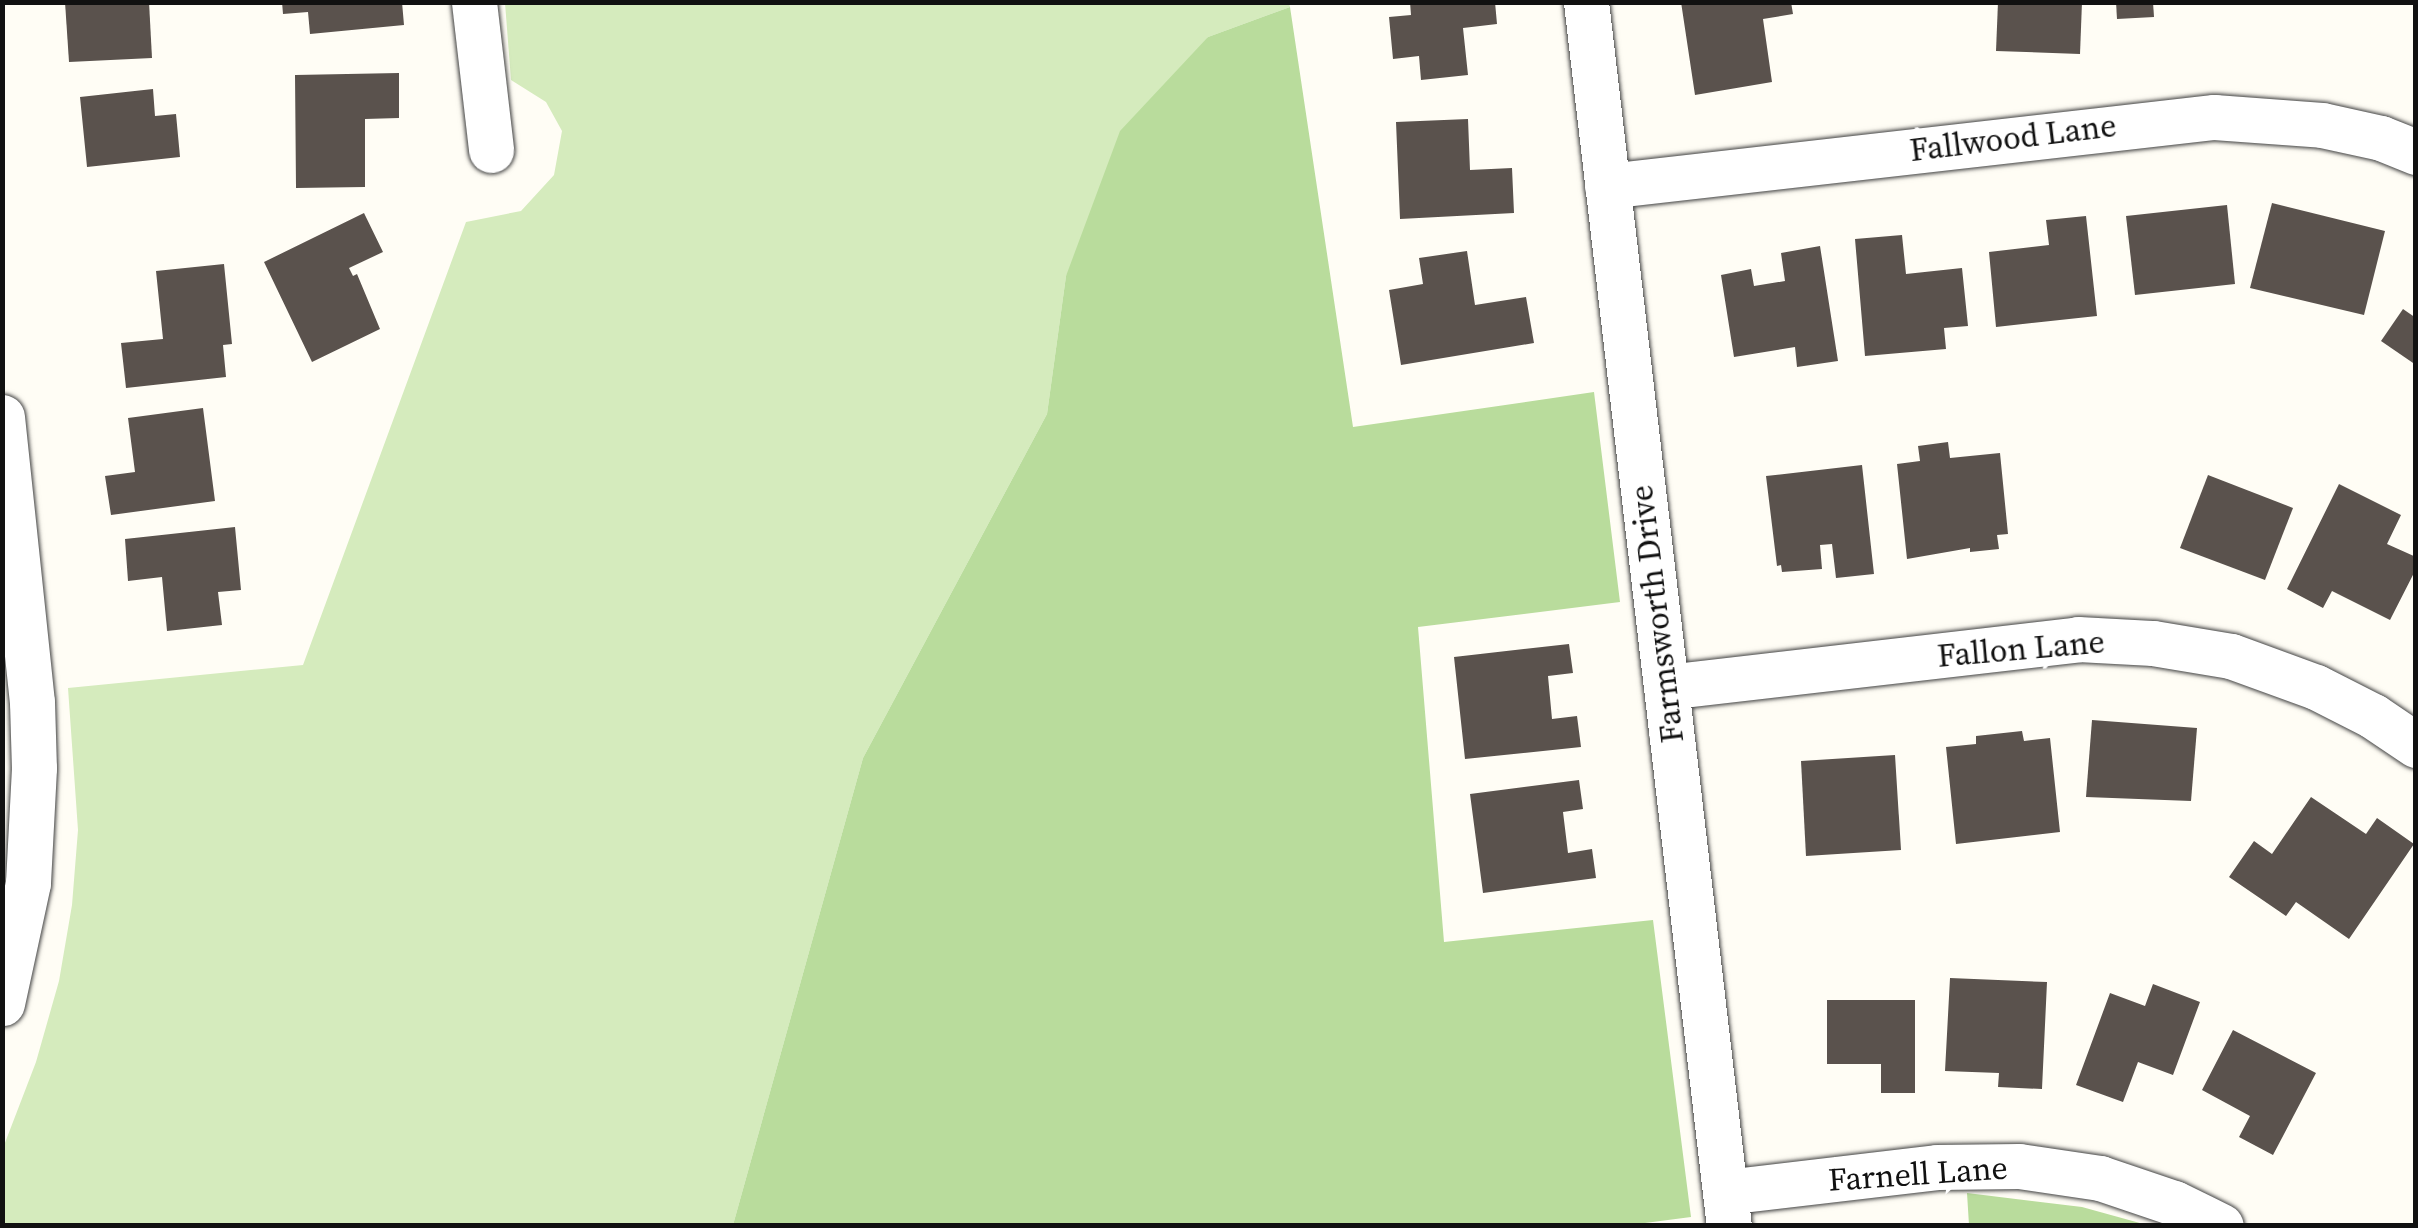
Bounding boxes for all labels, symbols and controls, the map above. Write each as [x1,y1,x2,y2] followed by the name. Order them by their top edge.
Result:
[1908,106,2118,170] street label: Fallwood Lane
[1622,483,1692,745] street label: Farmsworth Drive
[1936,623,2106,675] street label: Fallon Lane
[1827,1149,2009,1199] street label: Farnell Lane

